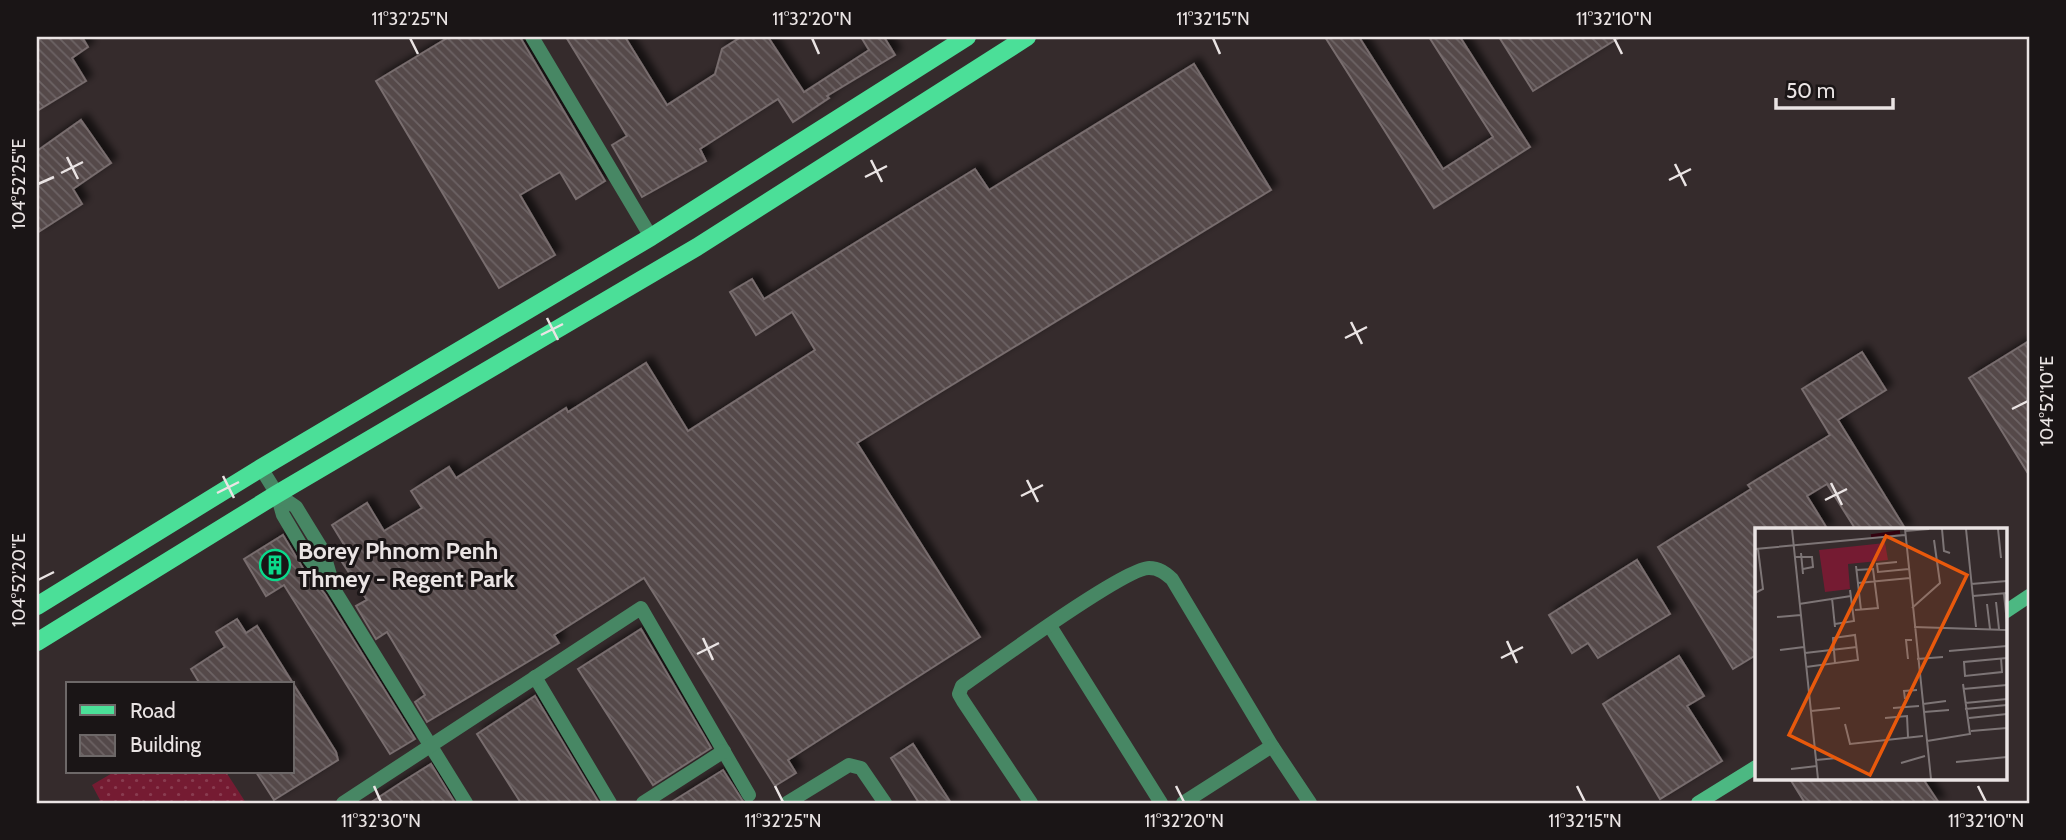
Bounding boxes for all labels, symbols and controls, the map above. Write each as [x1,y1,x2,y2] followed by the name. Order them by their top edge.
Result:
[372,8,448,30] text: 11°32'25"N
[772,8,852,30] text: 11°32'20"N
[1176,8,1250,30] text: 11°32'15"N
[1576,8,1652,30] text: 11°32'10"N
[1776,66,1893,110] scale bar
[1786,78,1835,103] text: 50 m
[8,138,30,230] text: 104°52'25"E
[2036,356,2058,446] text: 104°52'10"E
[1755,528,2007,780] inset map
[8,533,30,627] text: 104°52'20"E
[298,536,515,593] place label: Borey Phnom Penh Thmey - Regent Park
[258,548,292,582] building icon: Borey Phnom Penh Thmey - Regent Park
[66,682,294,774] legend
[130,698,176,723] text: Road
[130,732,202,757] text: Building
[341,810,421,832] text: 11°32'30"N
[745,810,821,832] text: 11°32'25"N
[1144,810,1224,832] text: 11°32'20"N
[1548,810,1622,832] text: 11°32'15"N
[1948,810,2024,832] text: 11°32'10"N

